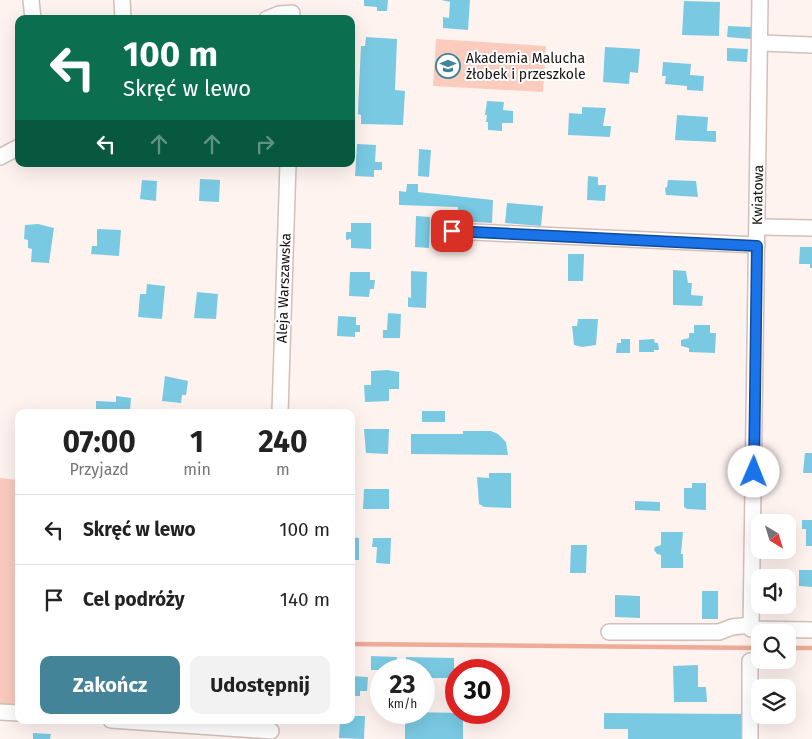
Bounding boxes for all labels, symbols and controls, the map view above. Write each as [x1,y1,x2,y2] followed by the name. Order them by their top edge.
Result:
[123,33,218,75] text: 100 m
[40,35,105,100] icon: left
[466,50,586,83] place label: Akademia Malucha żłobek i przeszkole
[435,53,461,79] school or university icon: Akademia Malucha żłobek i przeszkole
[123,75,251,102] text: Skręć w lewo
[92,130,120,158] icon: left
[145,130,173,158] icon: ahead
[198,130,226,158] icon: ahead
[251,130,279,158] icon: right
[749,165,767,225] street label: Kwiatowa
[431,210,473,252] pin
[438,217,466,245] icon: arrive
[274,233,294,343] street label: Aleja Warszawska
[62,424,136,460] text: 07:00
[190,424,204,460] text: 1
[258,424,308,460] text: 240
[727,445,779,497] position arrow
[69,460,129,479] text: Przyjazd
[183,460,211,479] text: min
[276,460,290,479] text: m
[751,514,796,559] north arrow
[751,514,796,724] map controls
[40,516,68,544] icon: left
[83,518,196,541] text: Skręć w lewo
[279,518,330,541] text: 100 m
[751,569,796,614] button: sound
[40,586,68,614] icon: arrive
[83,588,185,611] text: Cel podróży
[280,588,330,611] text: 140 m
[751,624,796,669] button: search
[40,656,180,714] button: Zakończ
[190,656,330,714] button: Udostępnij
[445,659,510,724] speed limit sign: 30
[390,670,415,700] text: 23
[751,679,796,724] button: layers
[388,697,417,711] text: km/h

